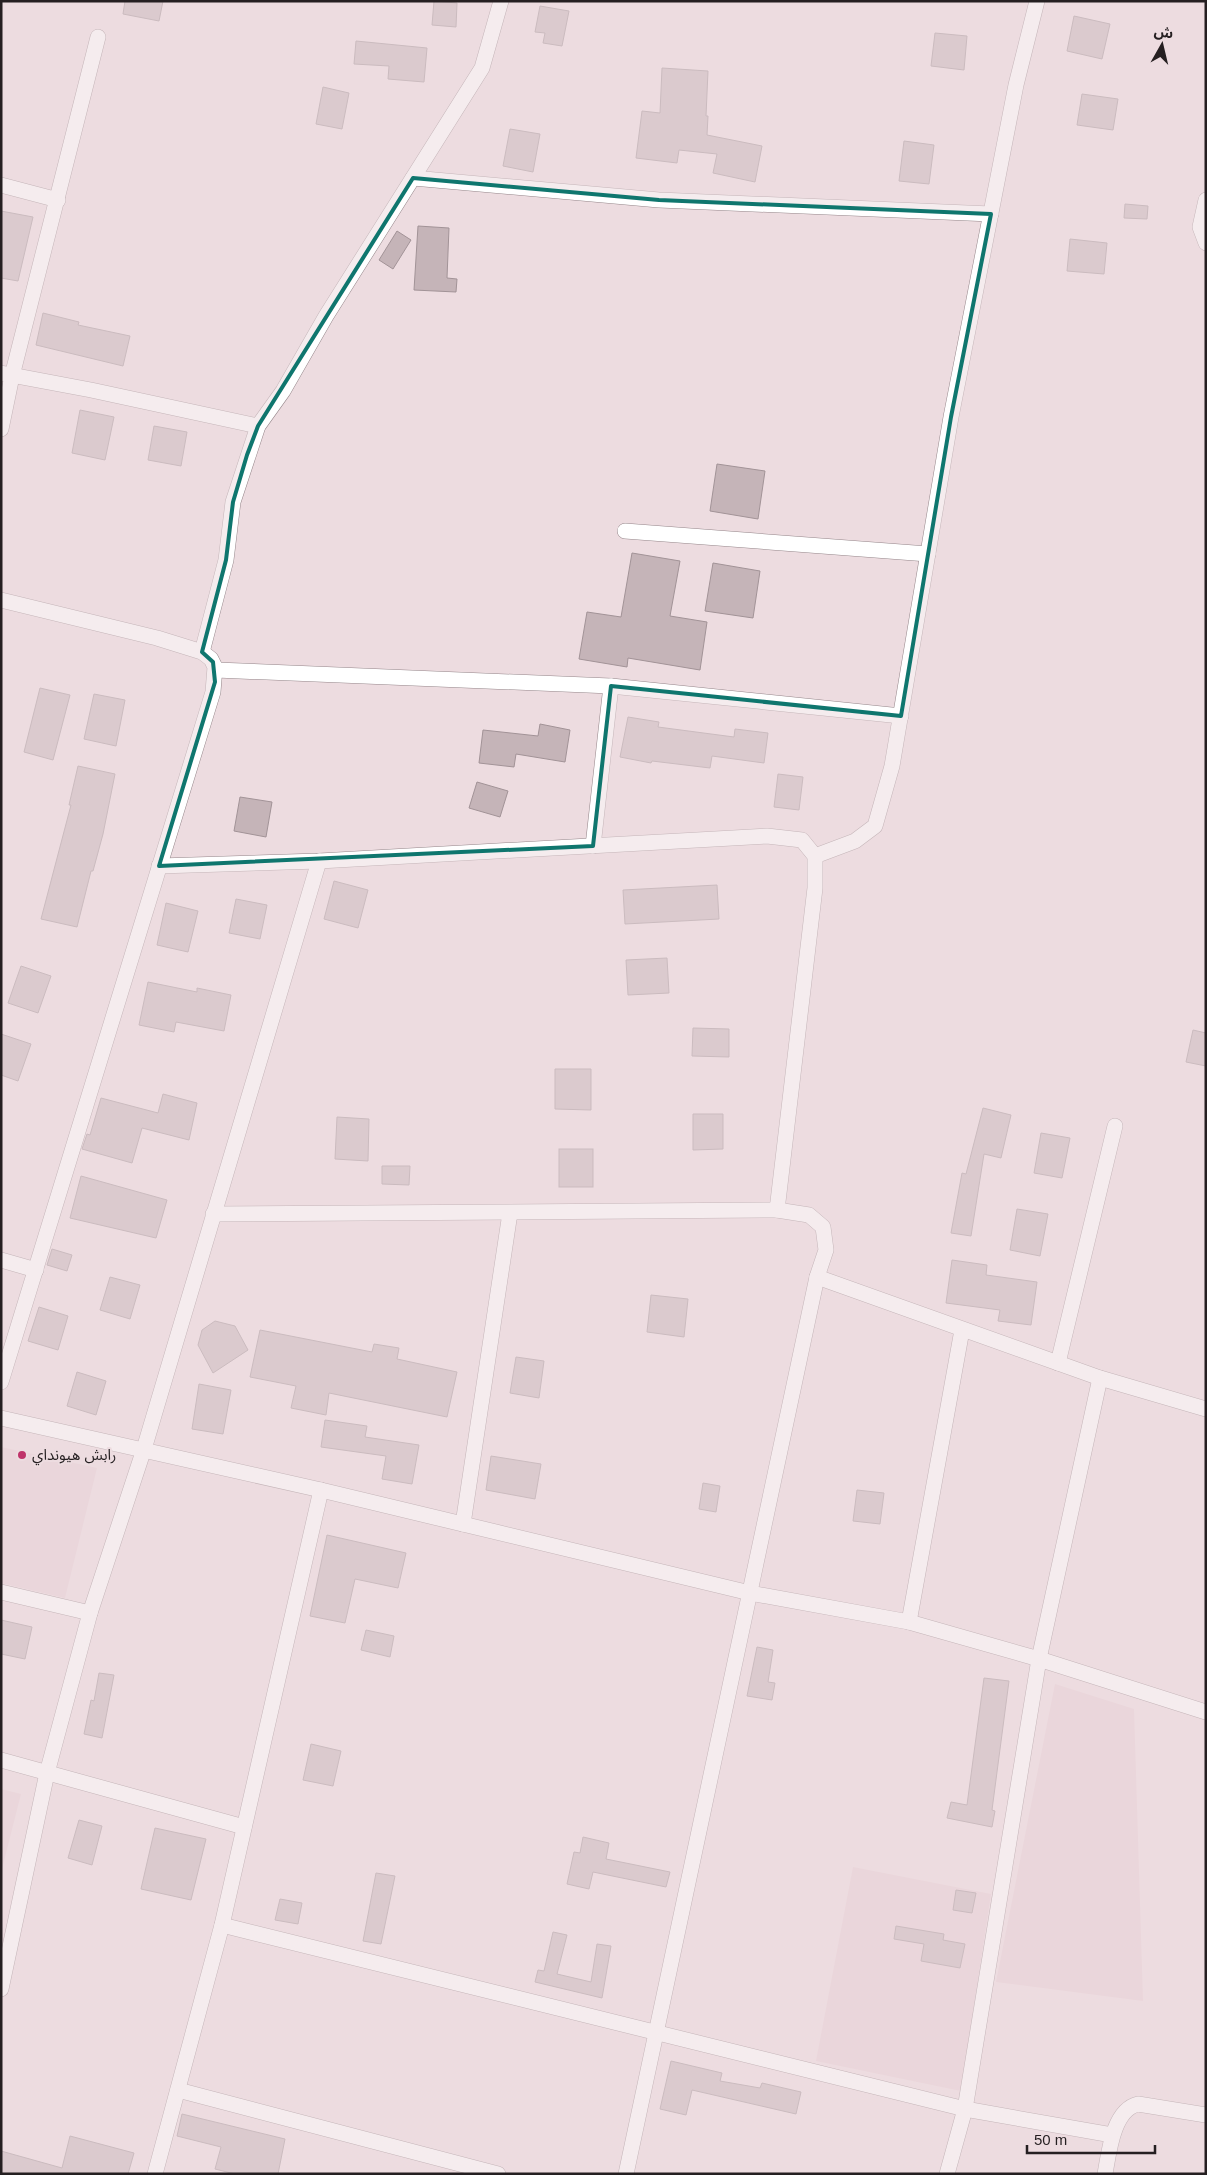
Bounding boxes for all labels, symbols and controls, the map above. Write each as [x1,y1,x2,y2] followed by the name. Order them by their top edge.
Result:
[1137,20,1187,70] north arrow
[1153,23,1174,41] text: ش
[32,1446,116,1466] place label: رابش هيونداي
[16,1449,28,1461] marker: رابش هيونداي
[1027,2122,1154,2154] scale bar
[1034,2131,1067,2148] text: 50 m

